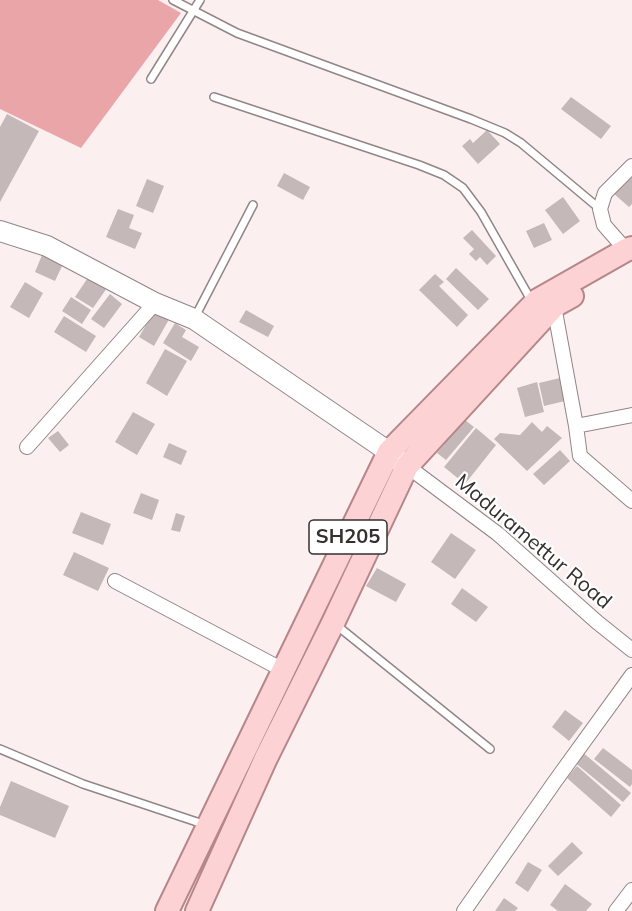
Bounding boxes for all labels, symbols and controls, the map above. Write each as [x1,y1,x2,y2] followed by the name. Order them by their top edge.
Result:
[450,469,616,615] street label: Maduramettur Road
[309,520,387,554] road number: SH205

